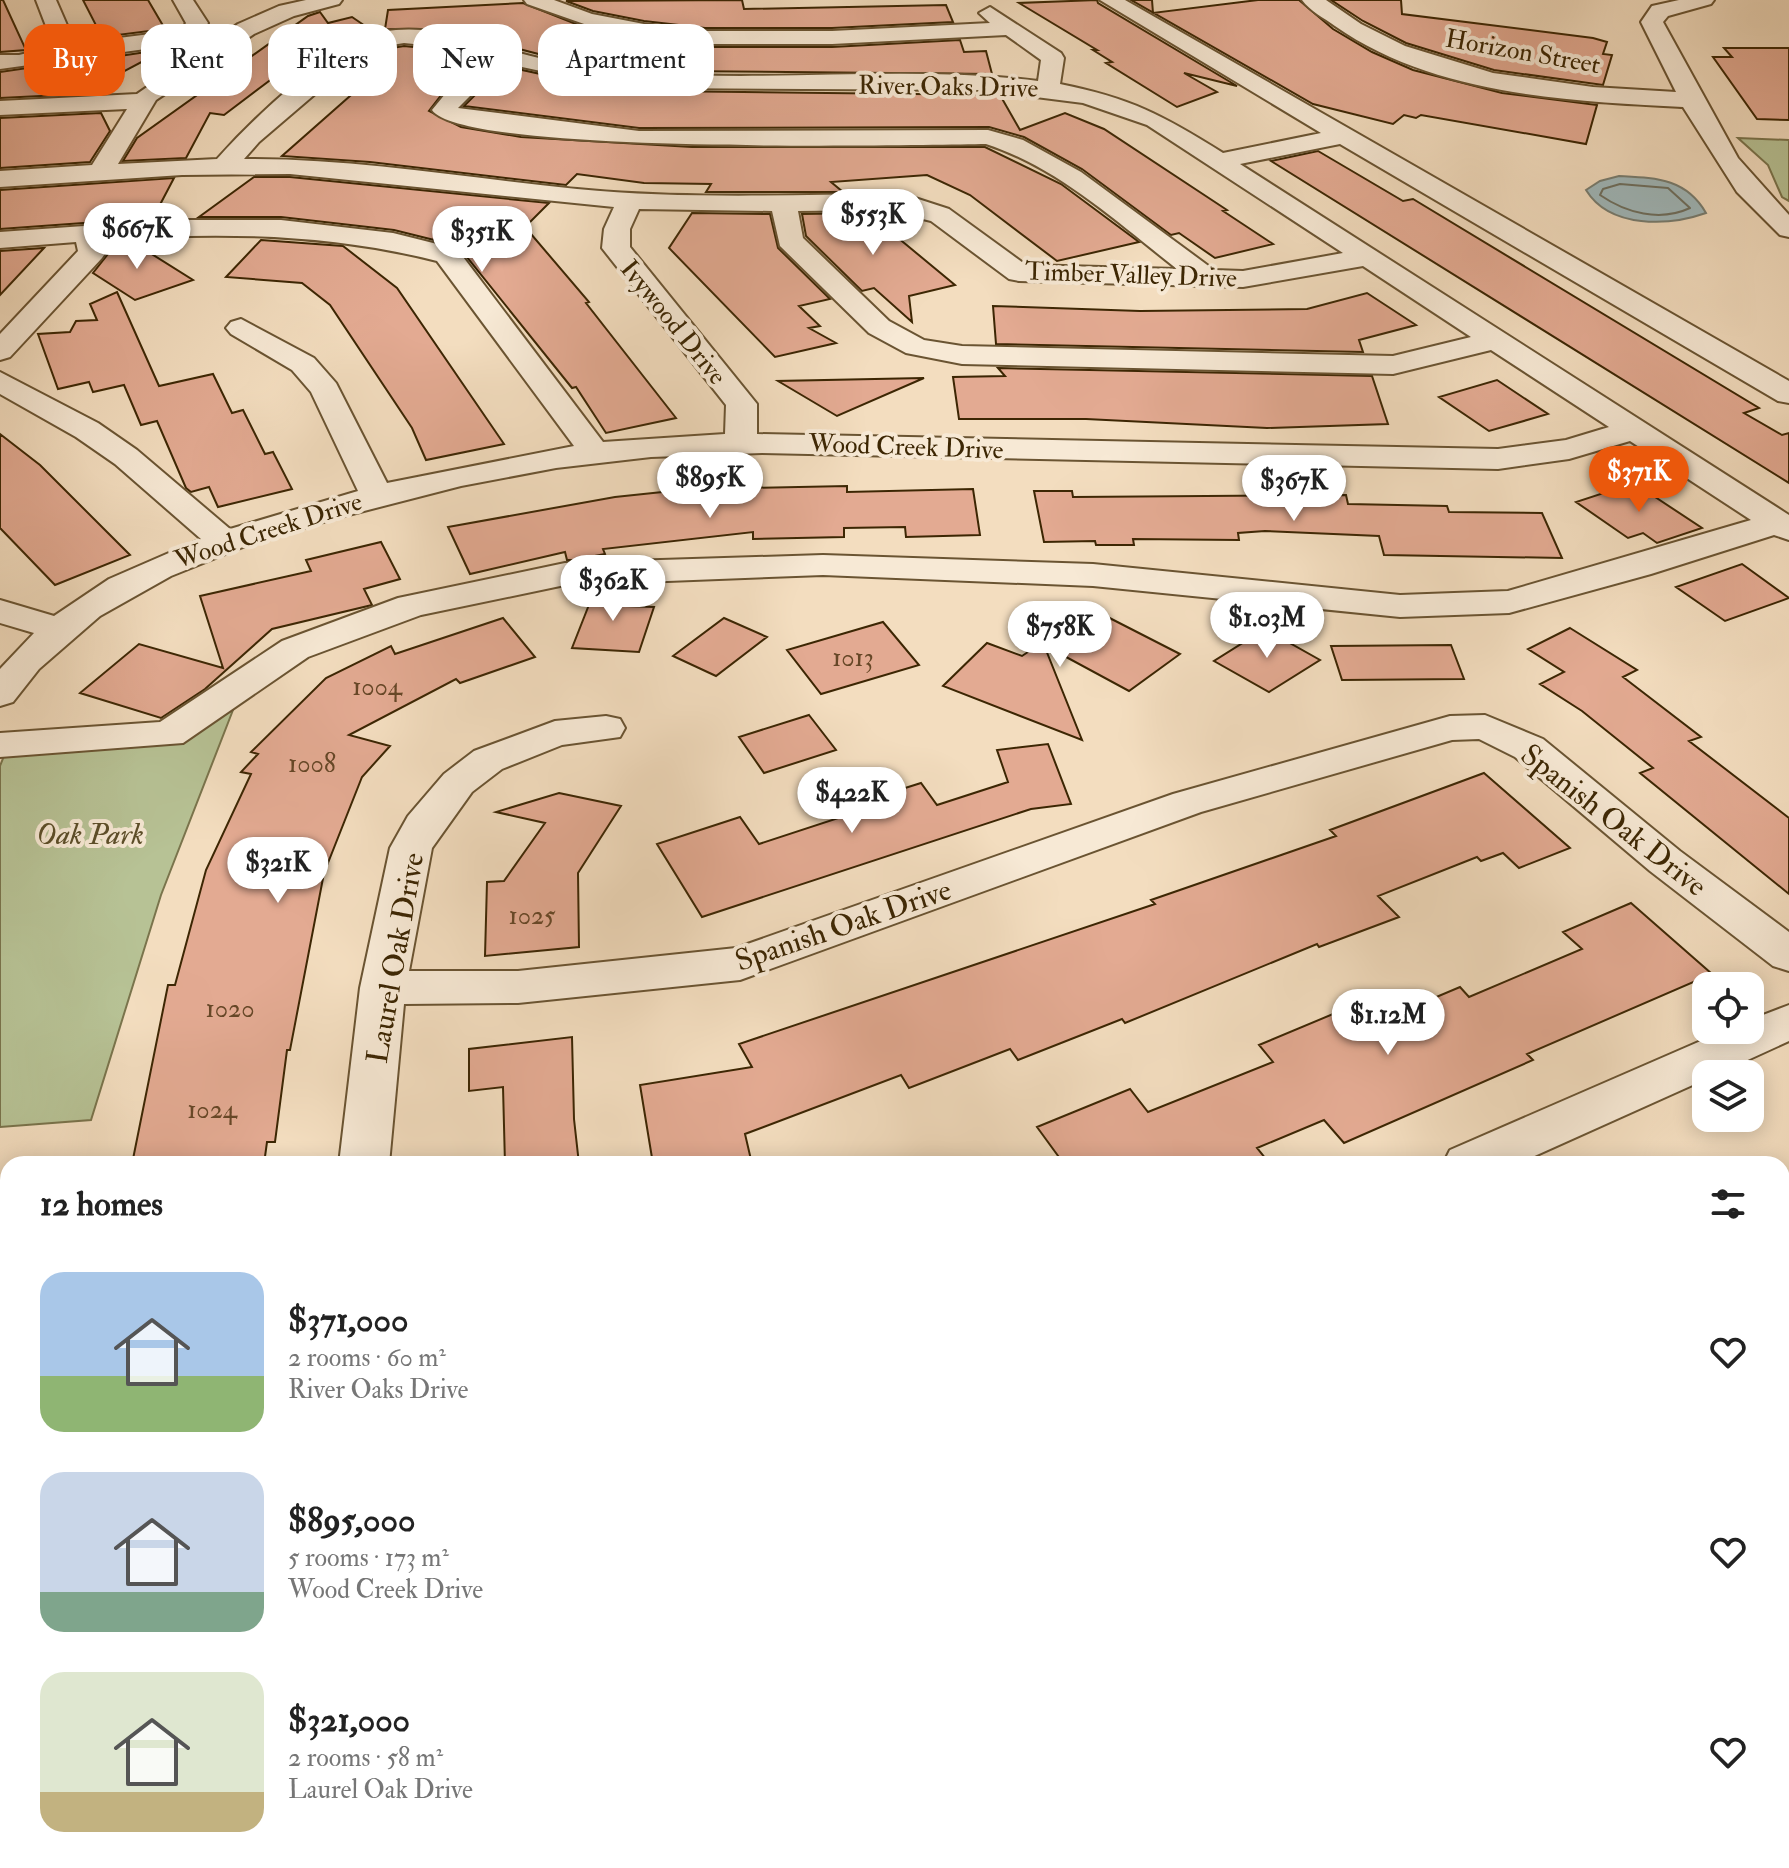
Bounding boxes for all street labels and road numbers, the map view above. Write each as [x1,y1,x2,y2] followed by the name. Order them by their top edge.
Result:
[1443,23,1603,81] street label: Horizon Street
[857,69,1039,105] street label: River Oaks Drive
[613,254,733,392] street label: Ivywood Drive
[1024,255,1238,295] street label: Timber Valley Drive
[807,428,1004,466] street label: Wood Creek Drive
[170,486,366,577] street label: Wood Creek Drive
[1513,736,1714,905] street label: Spanish Oak Drive
[359,850,432,1066] street label: Laurel Oak Drive
[730,871,956,980] street label: Spanish Oak Drive

